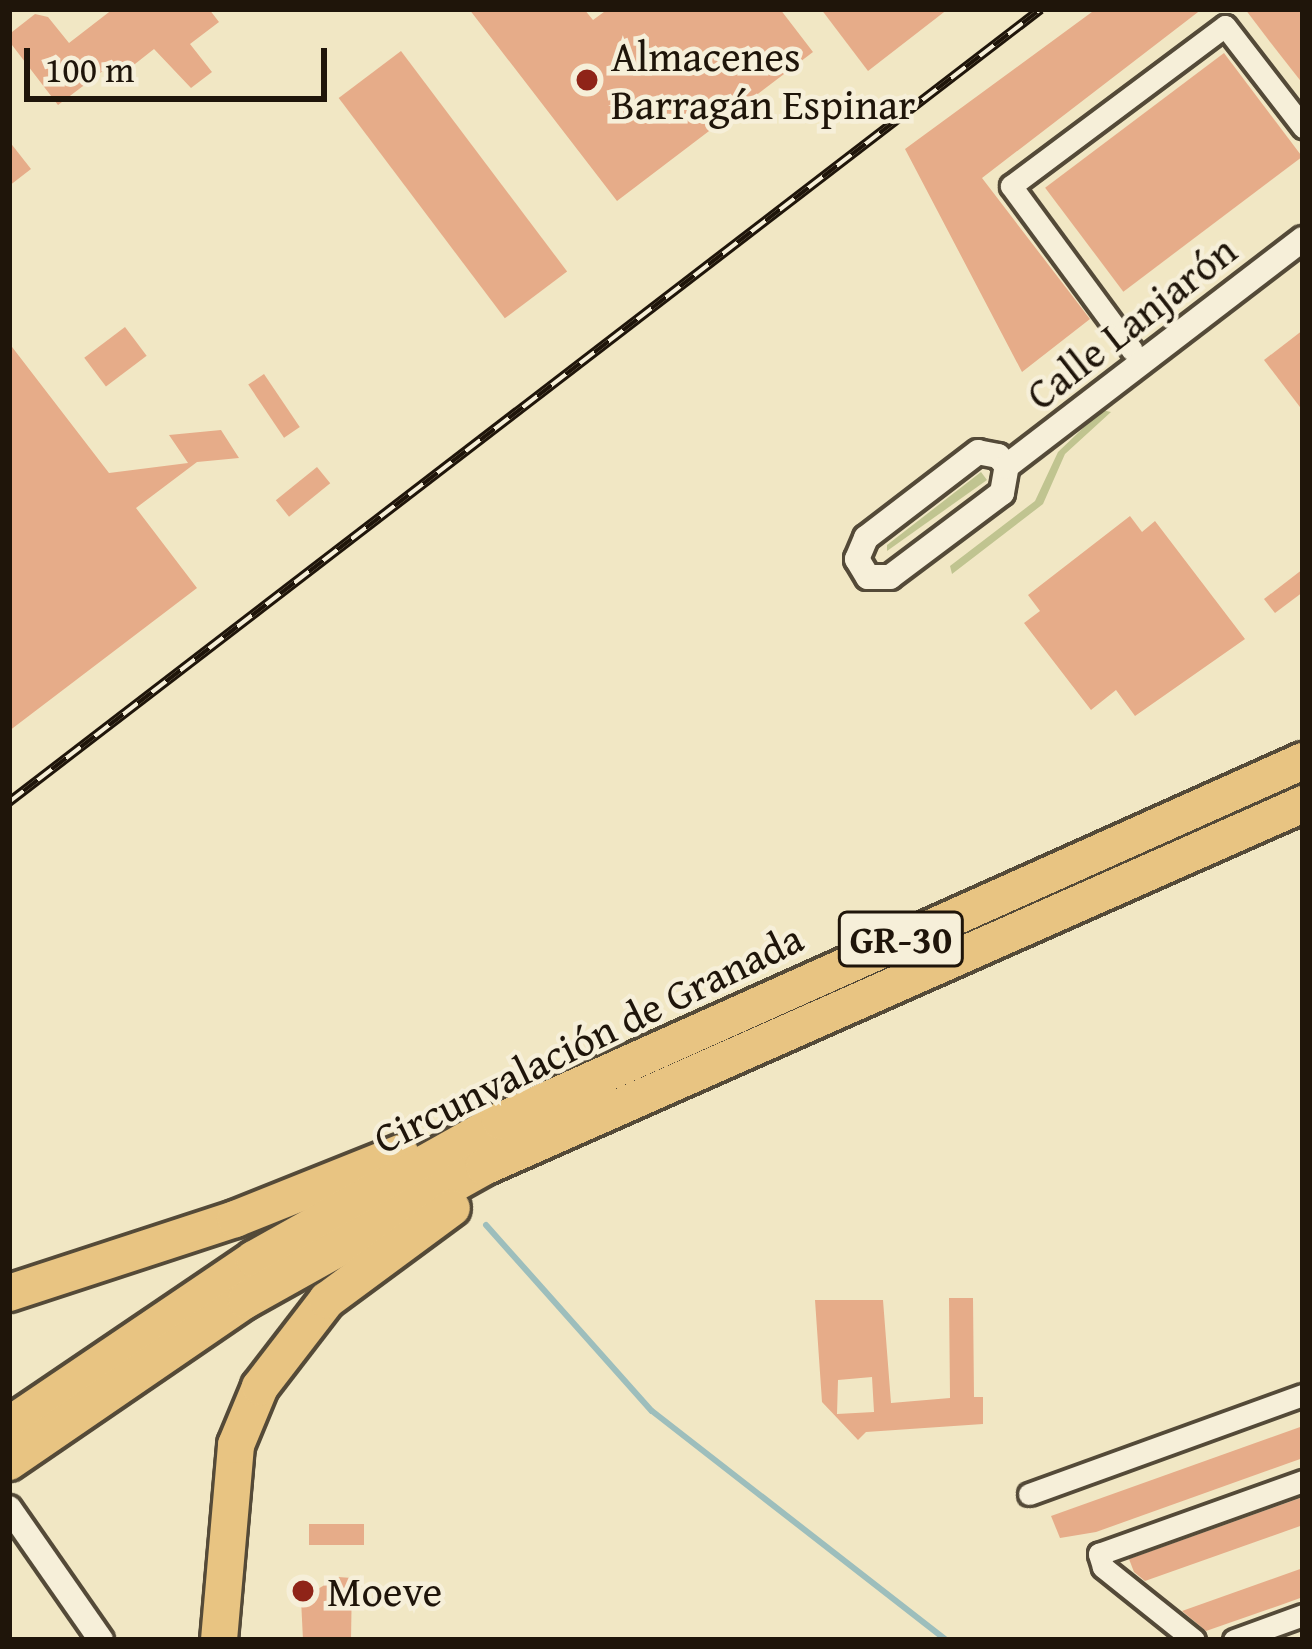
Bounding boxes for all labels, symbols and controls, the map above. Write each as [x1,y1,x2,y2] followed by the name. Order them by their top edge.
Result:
[30,24,333,98] scale bar
[611,31,915,130] place label: Almacenes Barragán Espinar
[45,42,134,95] text: 100 m
[574,67,600,93] marker: Almacenes Barragán Espinar
[1016,224,1246,420] street label: Calle Lanjarón
[835,906,967,972] road number: GR-30
[365,912,811,1164] street label: Circunvalación de Granada
[327,1566,442,1616] place label: Moeve
[290,1578,316,1604] marker: Moeve

